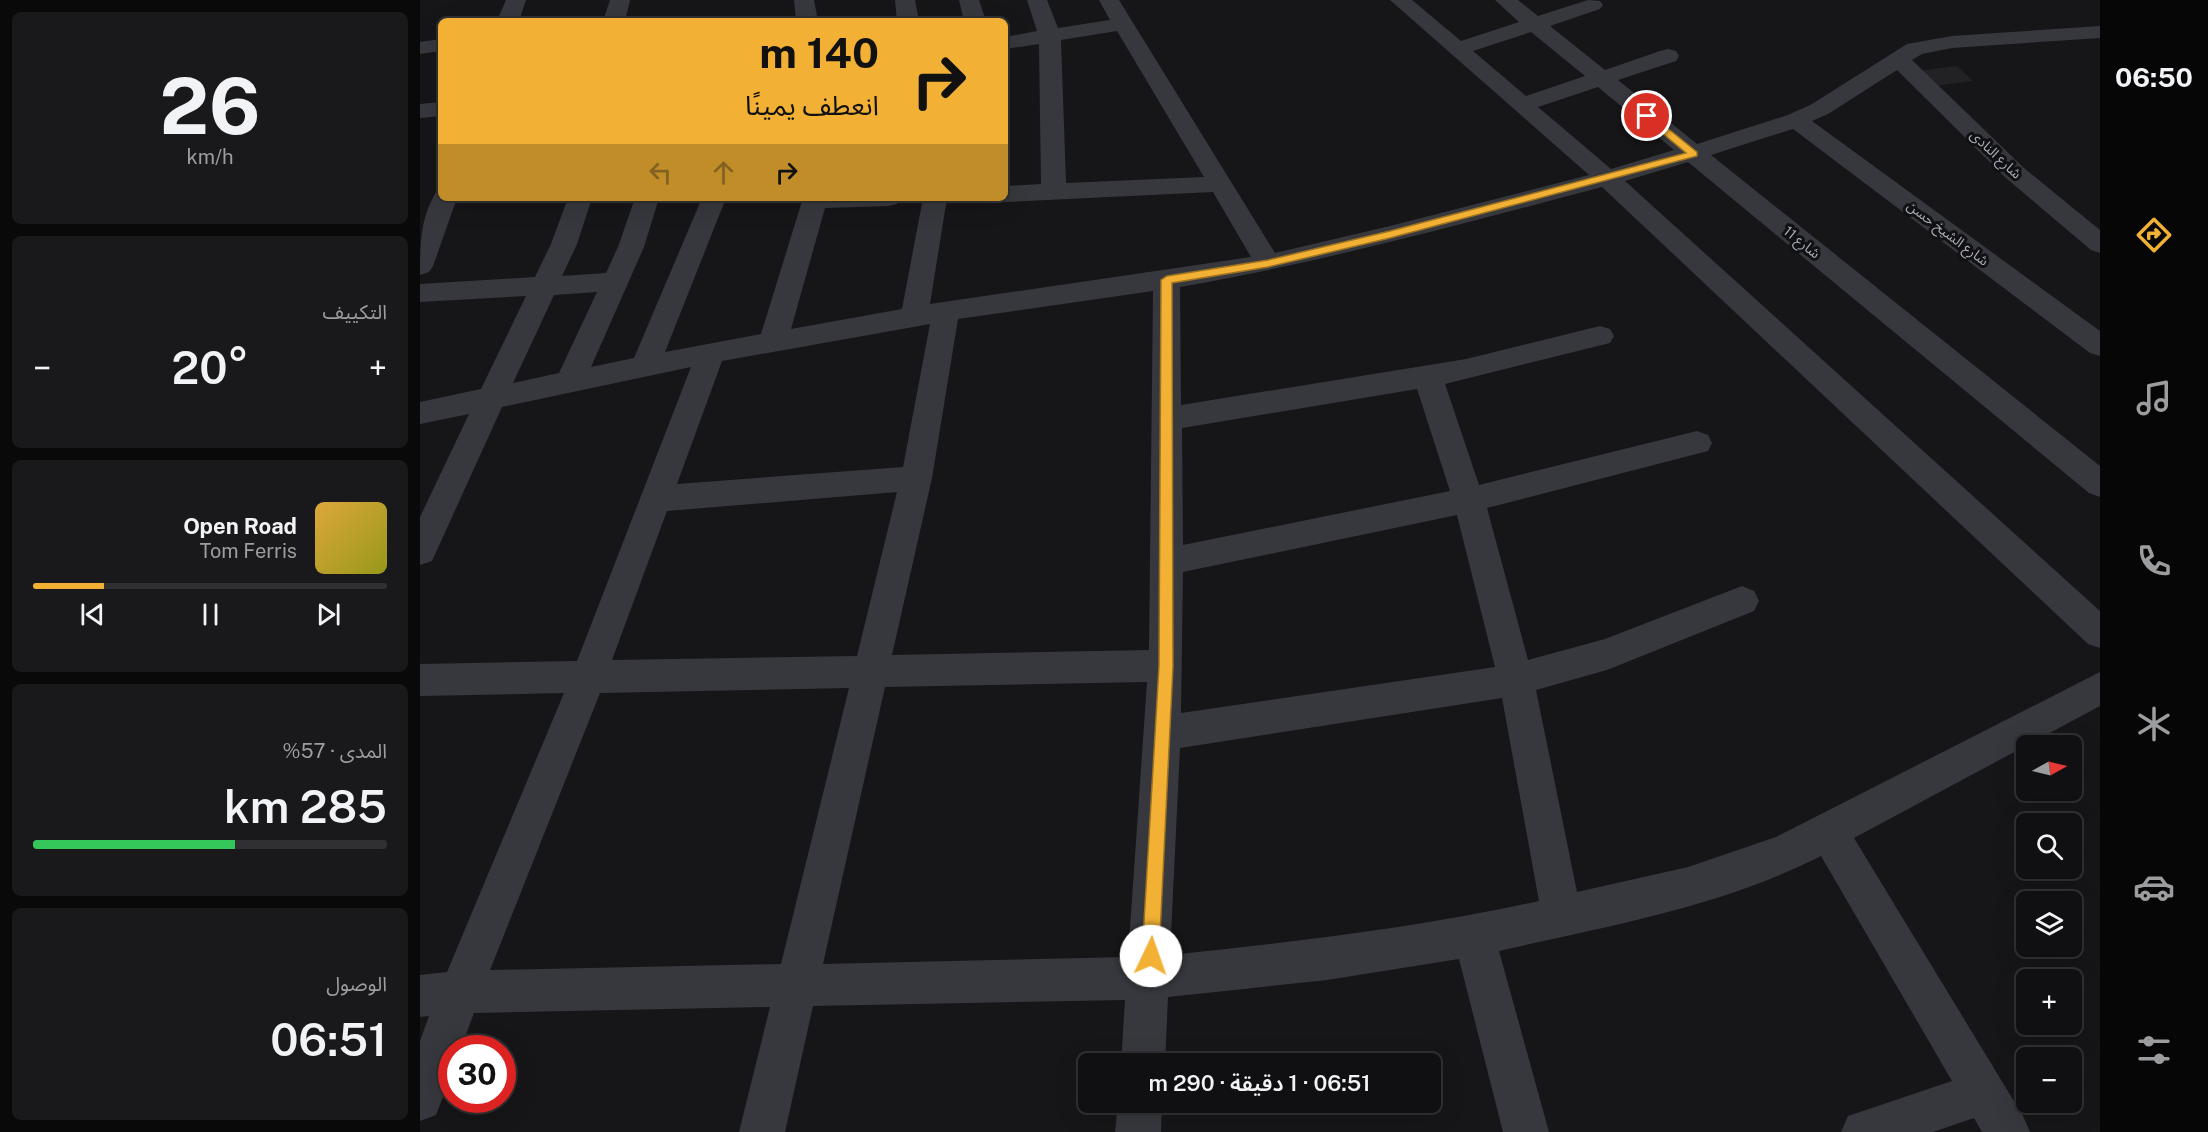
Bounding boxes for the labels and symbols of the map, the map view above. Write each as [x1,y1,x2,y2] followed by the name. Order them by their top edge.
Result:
[1621,90,1672,141] pin
[1965,126,2025,184] street label: شارع النادى
[1902,197,1992,271] street label: شارع الشيخ حسن
[1779,223,1823,264] street label: شارع 11
[2016,735,2082,801] north arrow
[1119,924,1183,988] position arrow
[438,1035,516,1113] speed limit sign: 30

